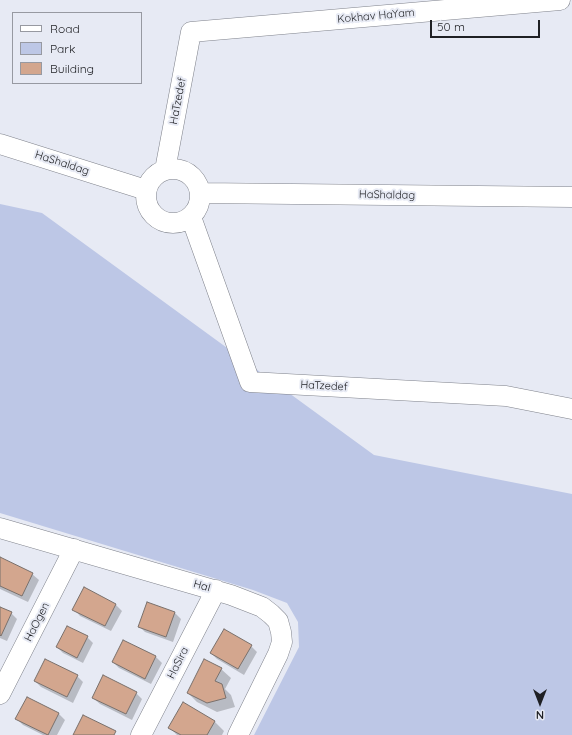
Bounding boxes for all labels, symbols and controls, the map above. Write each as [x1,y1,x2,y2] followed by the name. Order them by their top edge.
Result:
[337,6,415,26] street label: Kokhav HaYam
[12,12,142,84] legend
[432,12,542,38] scale bar
[437,19,465,34] text: 50 m
[50,21,80,36] text: Road
[50,41,75,56] text: Park
[50,61,94,76] text: Building
[167,76,189,126] street label: HaTzedef
[33,148,91,178] street label: HaShaldag
[359,188,415,202] street label: HaShaldag
[300,378,348,394] street label: HaTzedef
[192,577,212,595] street label: HaI
[22,600,52,644] street label: HaOgen
[164,645,192,681] street label: HaSira
[520,683,560,723] north arrow
[536,708,544,722] text: N

